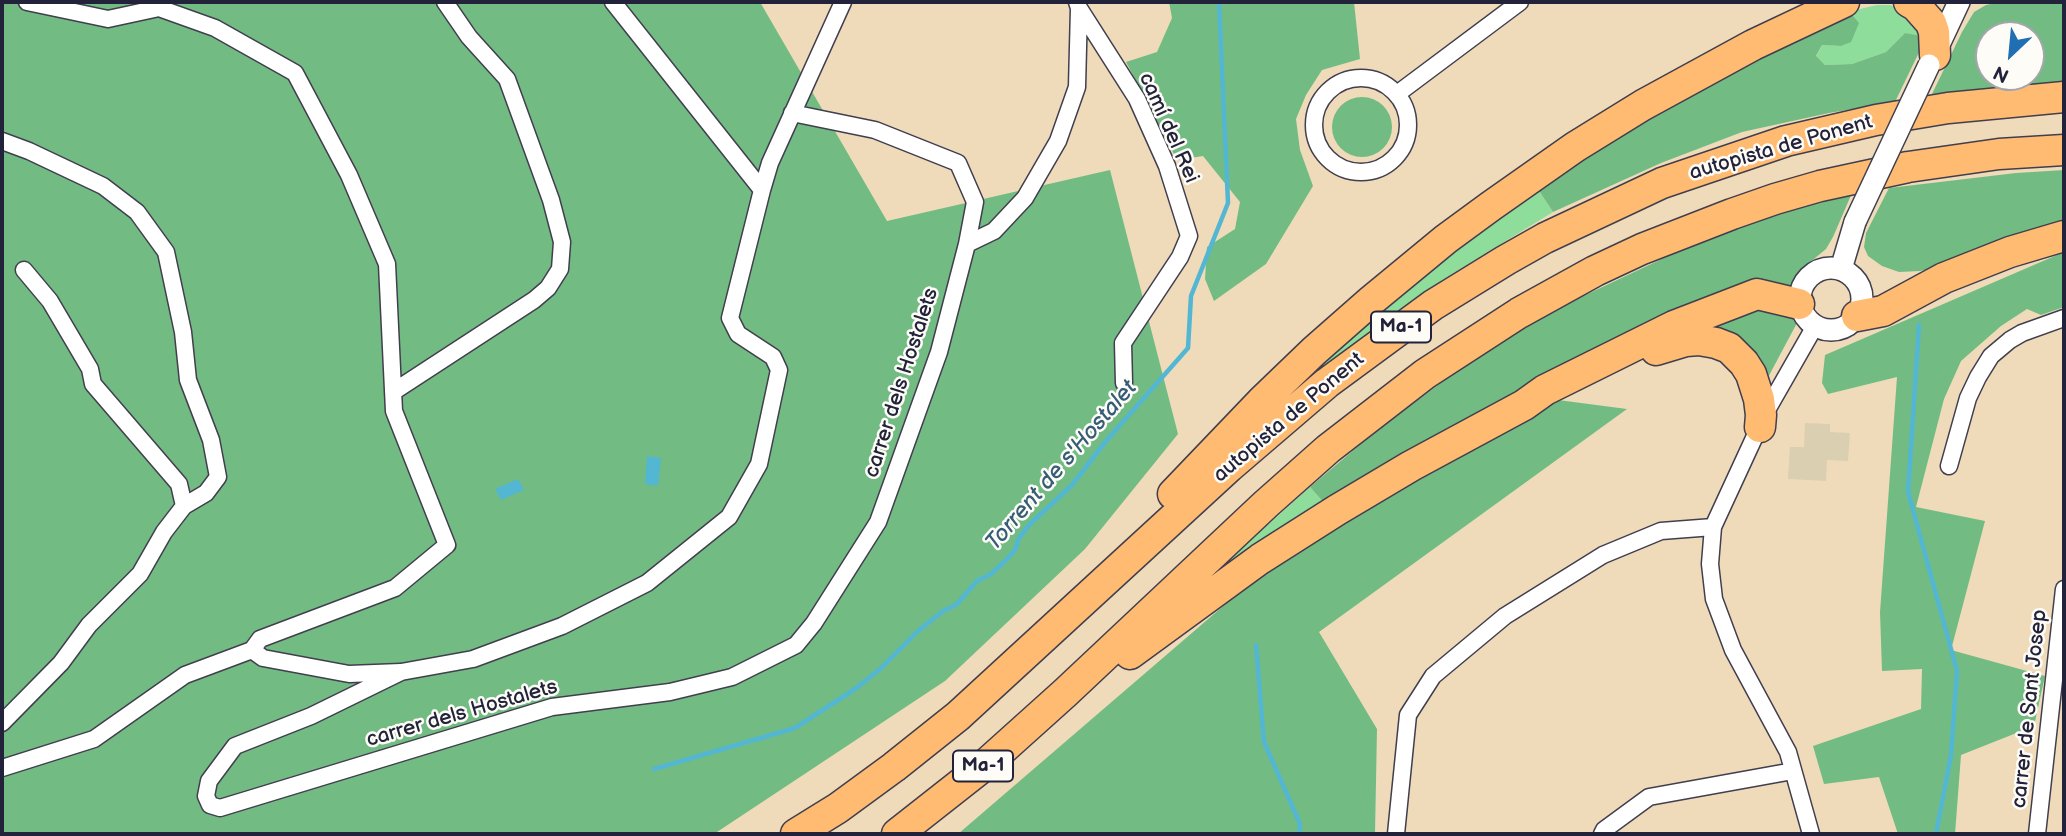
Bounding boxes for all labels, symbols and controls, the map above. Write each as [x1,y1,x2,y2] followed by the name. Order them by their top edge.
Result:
[1975,21,2045,91] north arrow
[1990,60,2013,87] text: N
[1132,69,1204,187] street label: camí del Rei
[1687,110,1875,186] street label: autopista de Ponent
[859,285,945,481] street label: carrer dels Hostalets
[1371,312,1431,342] road number: Ma-1
[1208,348,1370,488] street label: autopista de Ponent
[981,375,1143,557] water label: Torrent de s'Hostalet
[2007,608,2053,810] street label: carrer de Sant Josep
[363,675,561,753] street label: carrer dels Hostalets
[953,750,1013,782] road number: Ma-1

